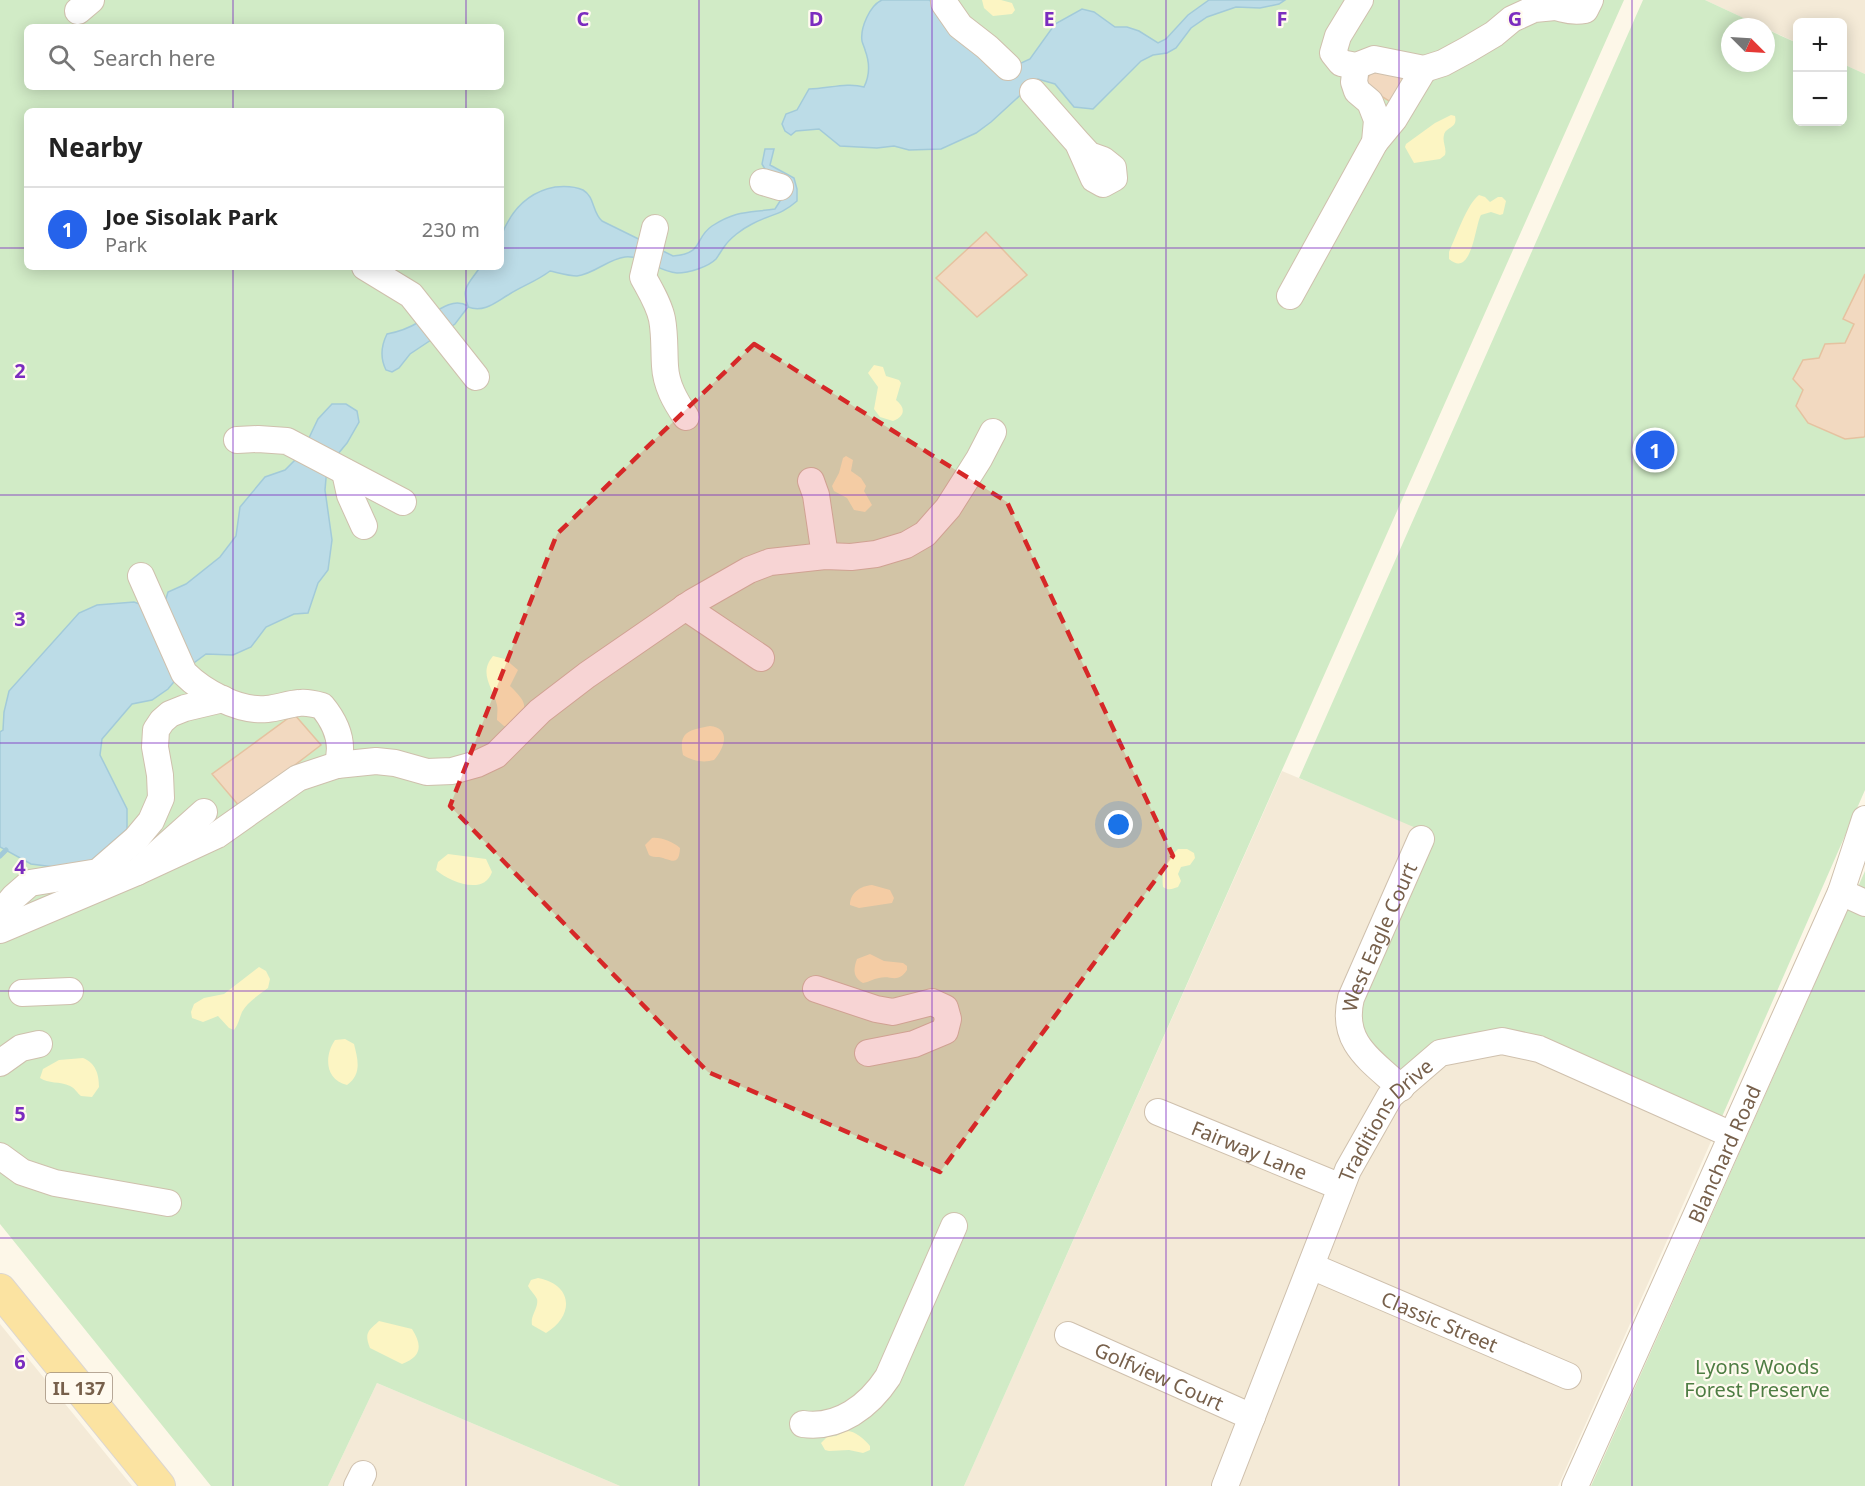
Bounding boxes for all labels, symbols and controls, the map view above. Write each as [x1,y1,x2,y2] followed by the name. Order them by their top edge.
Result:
[577,5,590,32] text: C
[809,5,823,32] text: D
[1043,5,1055,32] text: E
[1277,5,1287,32] text: F
[1508,5,1522,32] text: G
[1721,18,1775,72] north arrow
[1793,18,1847,126] map controls
[1793,18,1847,72] button: +
[24,24,504,90] search box
[45,41,78,74] icon: search
[93,42,215,72] text: Search here
[1793,72,1847,126] button: −
[48,129,143,165] text: Nearby
[105,201,278,231] text: Joe Sisolak Park
[62,216,73,243] text: 1
[422,216,480,243] text: 230 m
[105,231,147,258] text: Park
[14,357,26,384] text: 2
[1636,428,1674,472] pin: 1
[14,605,26,632] text: 3
[1104,810,1133,839] your location
[14,853,26,880] text: 4
[1335,858,1423,1014] street label: West Eagle Court
[1331,1052,1438,1185] street label: Traditions Drive
[1681,1081,1766,1227] street label: Blanchard Road
[14,1100,26,1127] text: 5
[1188,1114,1312,1185] street label: Fairway Lane
[1377,1284,1502,1358] street label: Classic Street
[1091,1335,1228,1416] street label: Golfview Court
[14,1348,26,1375] text: 6
[1684,1353,1830,1403] park label: Lyons Woods Forest Preserve
[46,1373,112,1403] road number: IL 137

